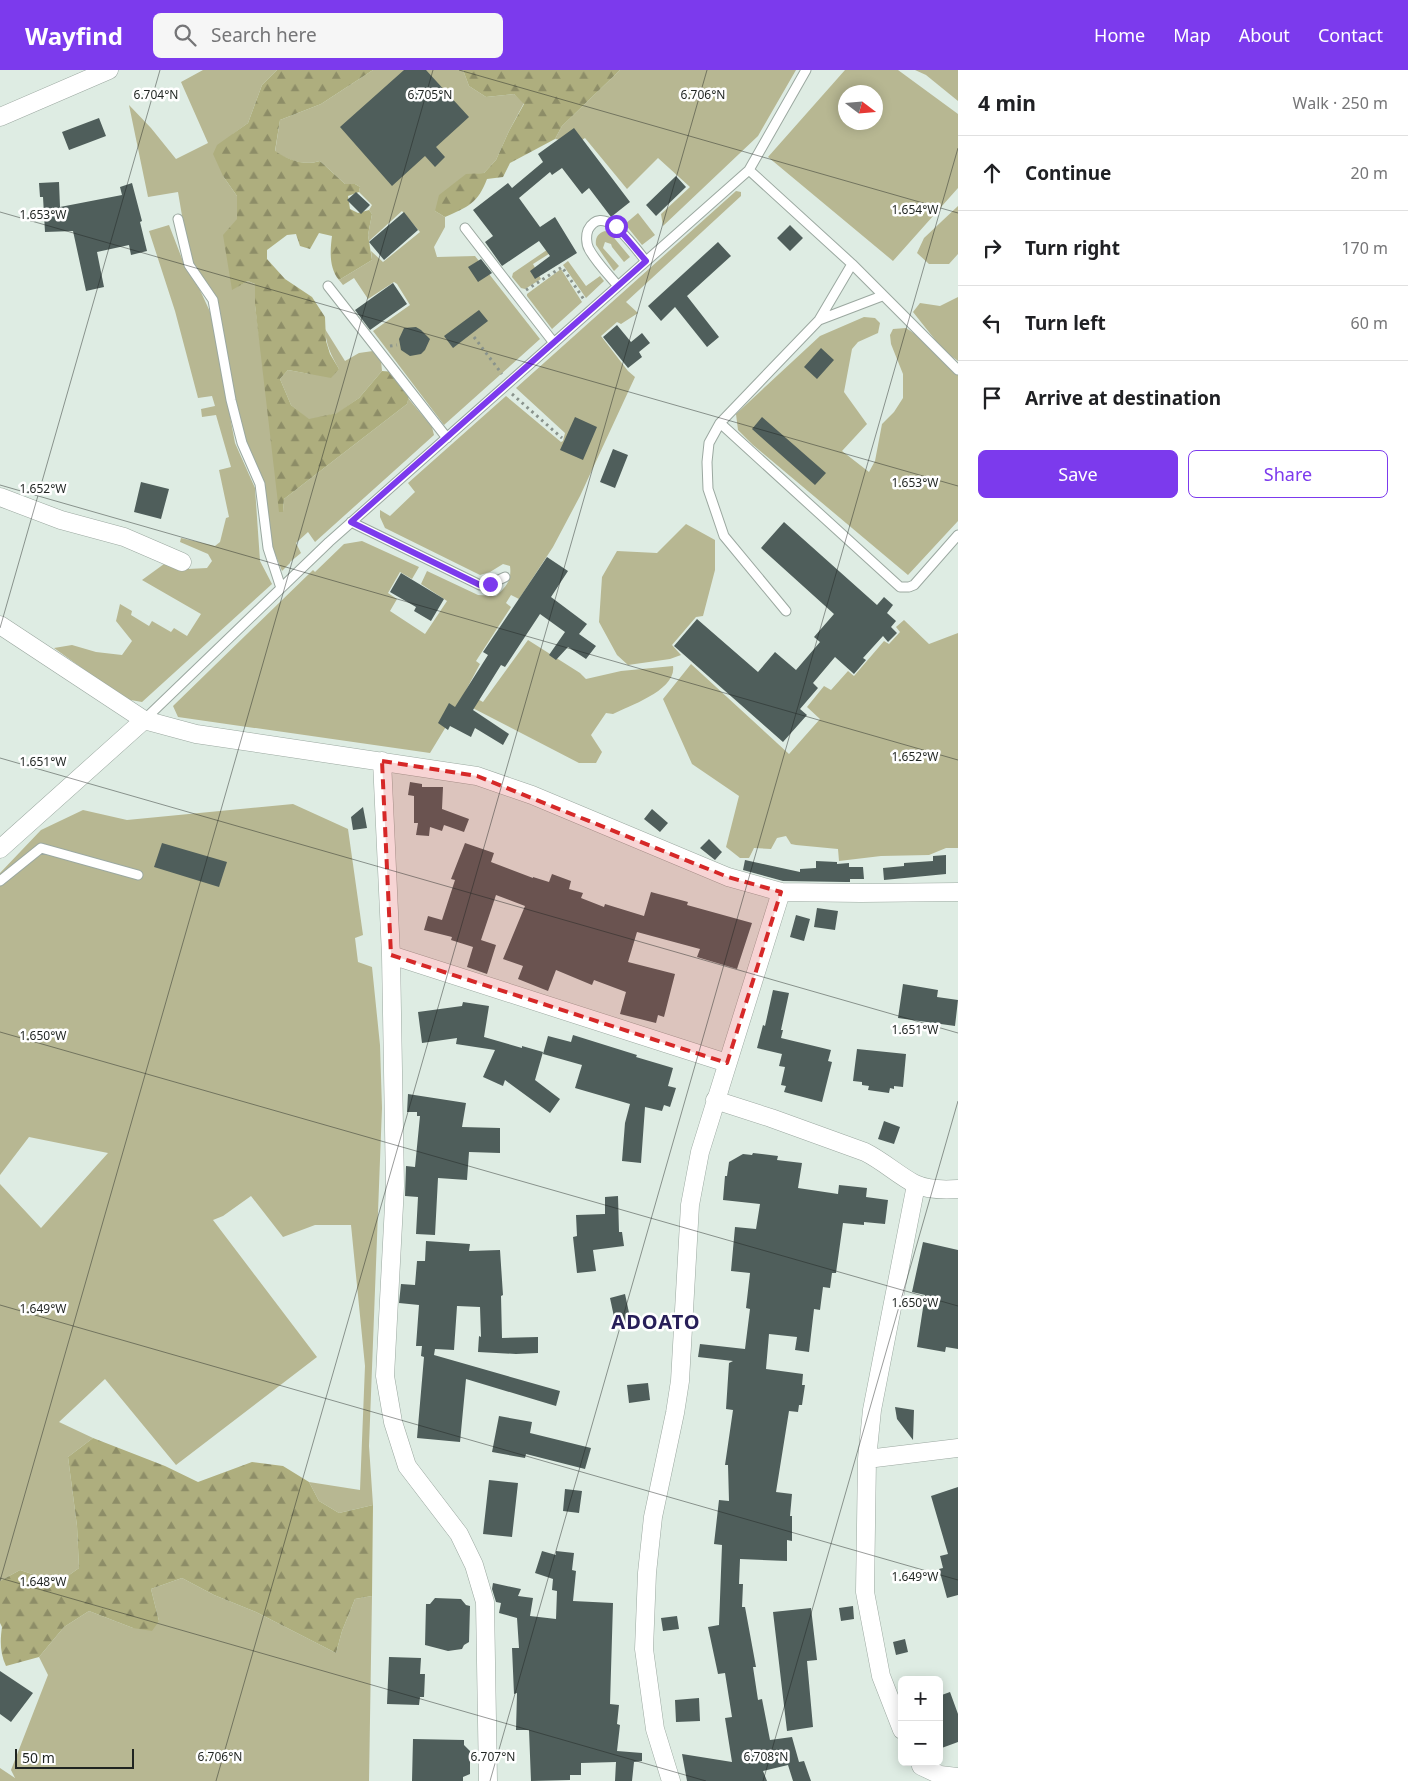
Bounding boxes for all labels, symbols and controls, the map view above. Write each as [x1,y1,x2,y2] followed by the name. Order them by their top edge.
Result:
[153,13,503,58] search box
[25,19,123,52] text: Wayfind
[171,21,199,49] icon: search
[211,22,317,48] text: Search here
[1094,23,1145,47] text: Home
[1173,23,1211,47] text: Map
[1239,23,1290,47] text: About
[1318,23,1383,47] text: Contact
[838,85,883,130] north arrow
[134,86,178,103] text: 6.704°N
[408,86,452,103] text: 6.705°N
[681,86,725,103] text: 6.706°N
[978,89,1036,117] text: 4 min
[1293,92,1388,114] text: Walk · 250 m
[978,159,1006,187] icon: ahead
[1025,160,1111,186] text: Continue
[1351,162,1388,184] text: 20 m
[892,201,938,218] text: 1.654°W
[20,206,66,223] text: 1.653°W
[605,215,628,238] route start
[978,234,1006,262] icon: right
[1025,235,1120,261] text: Turn right
[1341,237,1388,259] text: 170 m
[978,309,1006,337] icon: left
[1025,310,1106,336] text: Turn left
[1351,312,1388,334] text: 60 m
[978,384,1006,412] icon: arrive
[1025,385,1221,411] text: Arrive at destination
[978,450,1178,498] button: Save
[1188,450,1388,498] button: Share
[892,474,938,491] text: 1.653°W
[20,480,66,497] text: 1.652°W
[479,573,502,596] route end
[892,748,938,765] text: 1.652°W
[20,753,66,770] text: 1.651°W
[892,1021,938,1038] text: 1.651°W
[20,1027,66,1044] text: 1.650°W
[892,1294,938,1311] text: 1.650°W
[20,1300,66,1317] text: 1.649°W
[611,1308,701,1335] district label: ADOATO
[892,1568,938,1585] text: 1.649°W
[20,1573,66,1590] text: 1.648°W
[898,1676,943,1766] map controls
[898,1676,943,1721] button: +
[898,1721,943,1766] button: −
[15,1746,134,1769] scale bar
[22,1748,55,1767] text: 50 m
[198,1748,242,1765] text: 6.706°N
[471,1748,515,1765] text: 6.707°N
[744,1748,788,1765] text: 6.708°N

